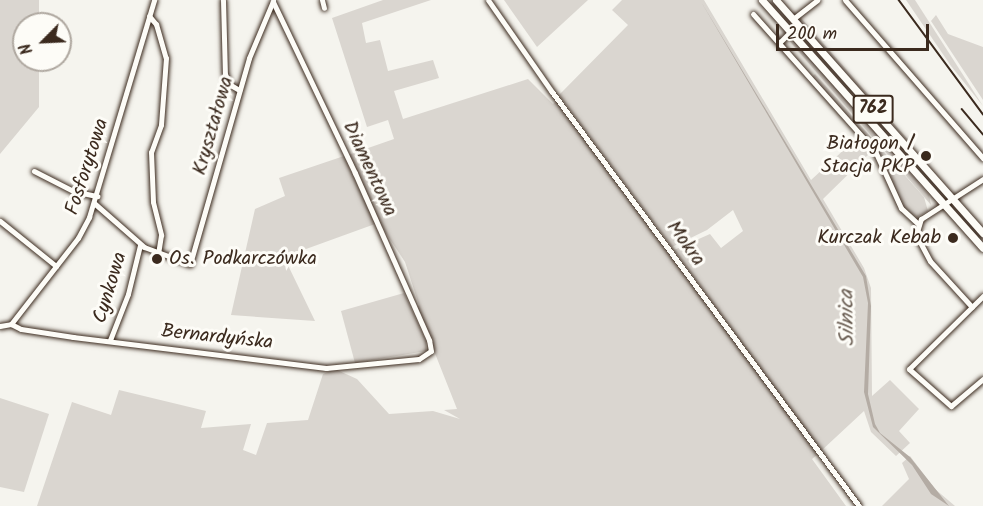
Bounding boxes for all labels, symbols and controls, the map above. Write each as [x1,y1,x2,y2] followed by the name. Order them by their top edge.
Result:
[12,12,72,72] north arrow
[779,12,932,50] scale bar
[787,20,837,49] text: 200 m
[13,39,40,58] text: N
[188,74,240,178] street label: Kryształowa
[852,94,894,124] road number: 762
[61,116,115,218] street label: Fosforytowa
[337,118,401,220] street label: Diamentowa
[821,132,914,179] place label: Białogon / Stacja PKP
[919,149,933,163] marker: Białogon / Stacja PKP
[661,217,709,271] street label: Mokra
[817,226,941,250] place label: Kurczak Kebab
[946,231,960,245] marker: Kurczak Kebab
[169,247,317,271] place label: Os. Podkarczówka
[89,249,133,327] street label: Cynkowa
[150,252,164,266] marker: Os. Podkarczówka
[835,289,861,347] water label: Silnica
[160,320,274,356] street label: Bernardyńska

